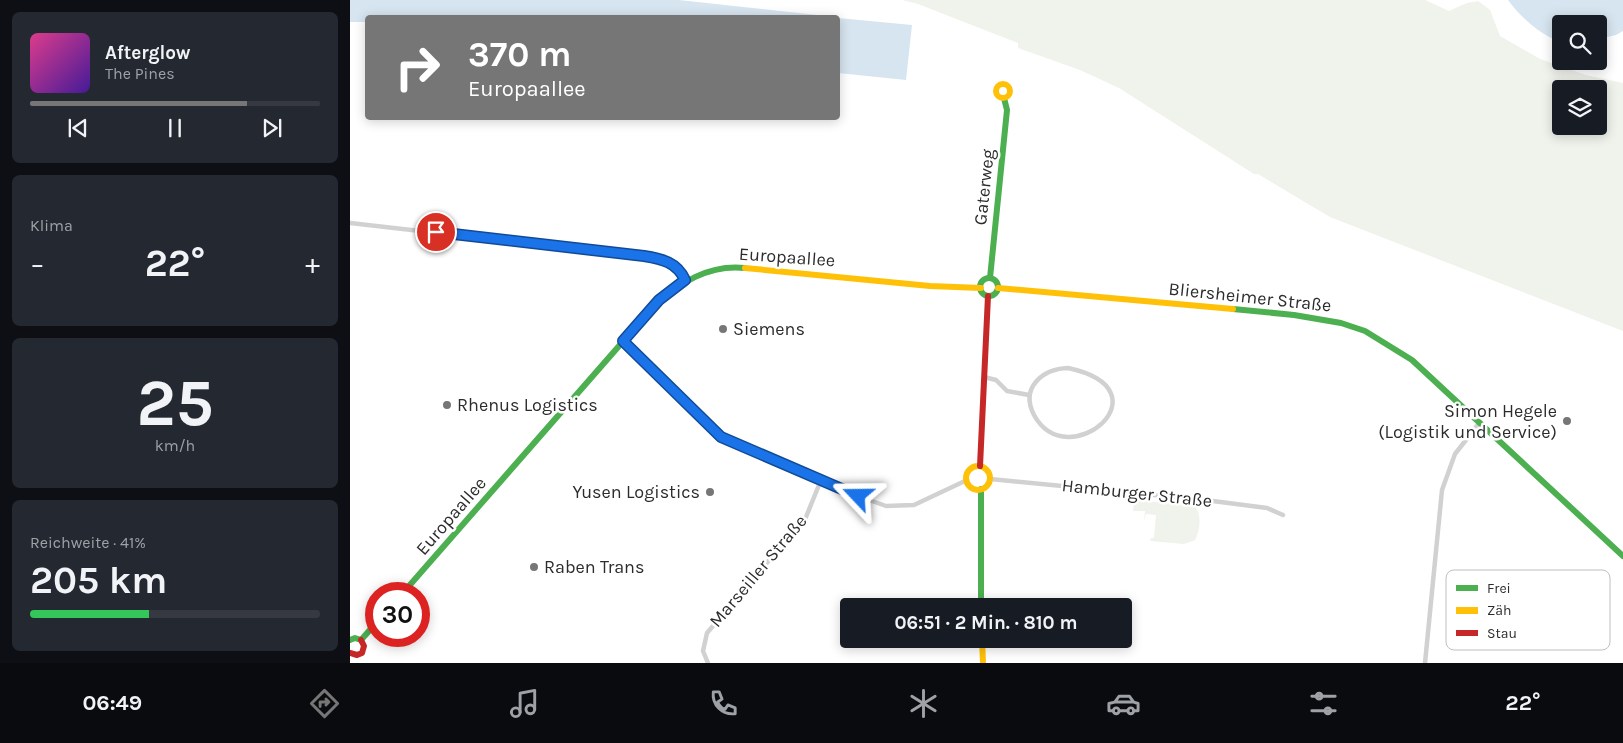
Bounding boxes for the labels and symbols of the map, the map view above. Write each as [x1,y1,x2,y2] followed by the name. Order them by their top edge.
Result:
[969,148,999,226] street label: Gaterweg
[415,211,457,253] pin
[738,243,836,271] street label: Europaallee
[1168,278,1332,316] street label: Bliersheimer Straße
[733,318,805,340] place label: Siemens
[717,323,729,335] marker: Siemens
[457,394,598,416] place label: Rhenus Logistics
[441,399,453,411] marker: Rhenus Logistics
[1378,400,1557,443] place label: Simon Hegele (Logistik und Service)
[1561,415,1573,427] marker: Simon Hegele (Logistik und Service)
[831,469,883,521] position arrow
[411,472,491,560] street label: Europaallee
[1061,474,1213,512] street label: Hamburger Straße
[572,481,700,503] place label: Yusen Logistics
[704,486,716,498] marker: Yusen Logistics
[705,510,811,632] street label: Marseiller Straße
[544,556,644,578] place label: Raben Trans
[528,561,540,573] marker: Raben Trans
[1446,570,1610,650] legend
[1487,580,1511,597] text: Frei
[365,582,430,647] speed limit sign: 30
[1487,602,1511,619] text: Zäh
[1487,625,1517,642] text: Stau

